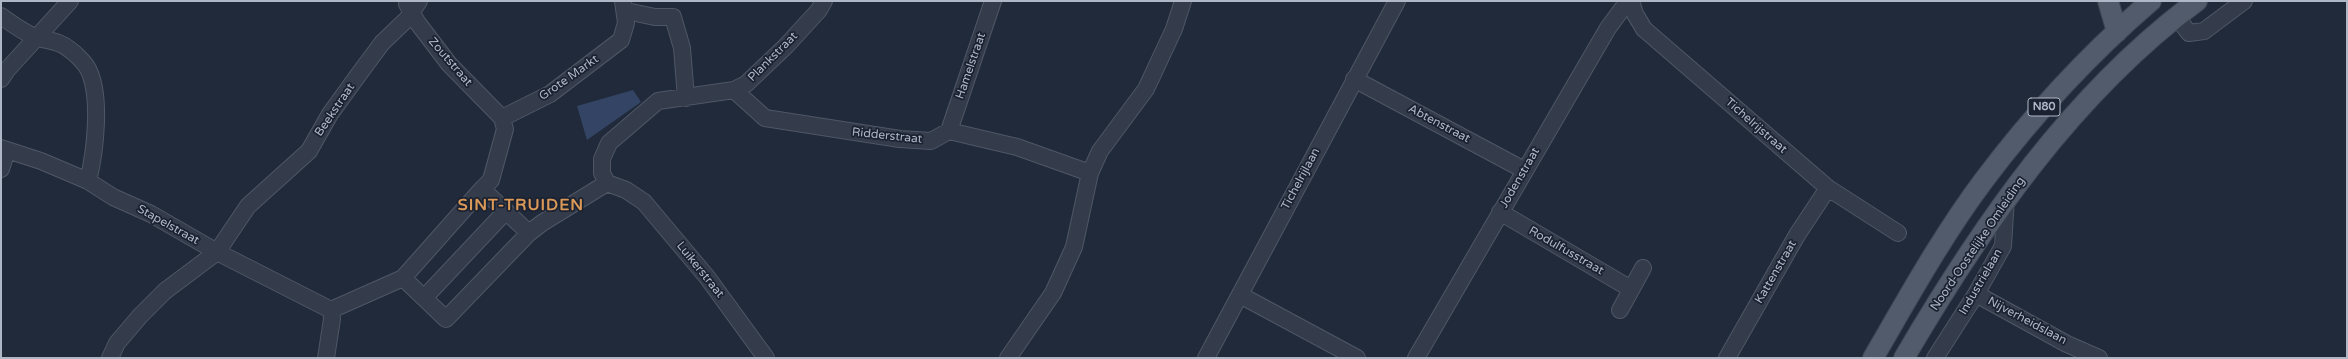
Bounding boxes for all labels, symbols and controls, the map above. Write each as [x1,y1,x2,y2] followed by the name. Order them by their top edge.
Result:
[745,29,801,85] street label: Plankstraat
[953,31,989,101] street label: Hamelstraat
[425,35,475,89] street label: Zoutstraat
[537,52,601,104] street label: Grote Markt
[312,81,358,139] street label: Beekstraat
[1722,95,1790,157] street label: Tichelrijstraat
[2028,98,2060,116] road number: N80
[1406,102,1472,146] street label: Abtenstraat
[851,125,923,147] street label: Ridderstraat
[1497,145,1543,211] street label: Jodenstraat
[1279,146,1323,212] street label: Tichelrijlaan
[1928,174,2028,314] street label: Noord-Oostelijke Omleiding
[458,196,584,216] district label: SINT-TRUIDEN
[134,202,202,248] street label: Stapelstraat
[1526,224,1606,278] street label: Rodulfusstraat
[1752,238,1800,306] street label: Kattenstraat
[673,239,727,301] street label: Luikerstraat
[1956,246,2006,318] street label: Industrielaan
[1985,294,2069,348] street label: Nijverheidslaan

